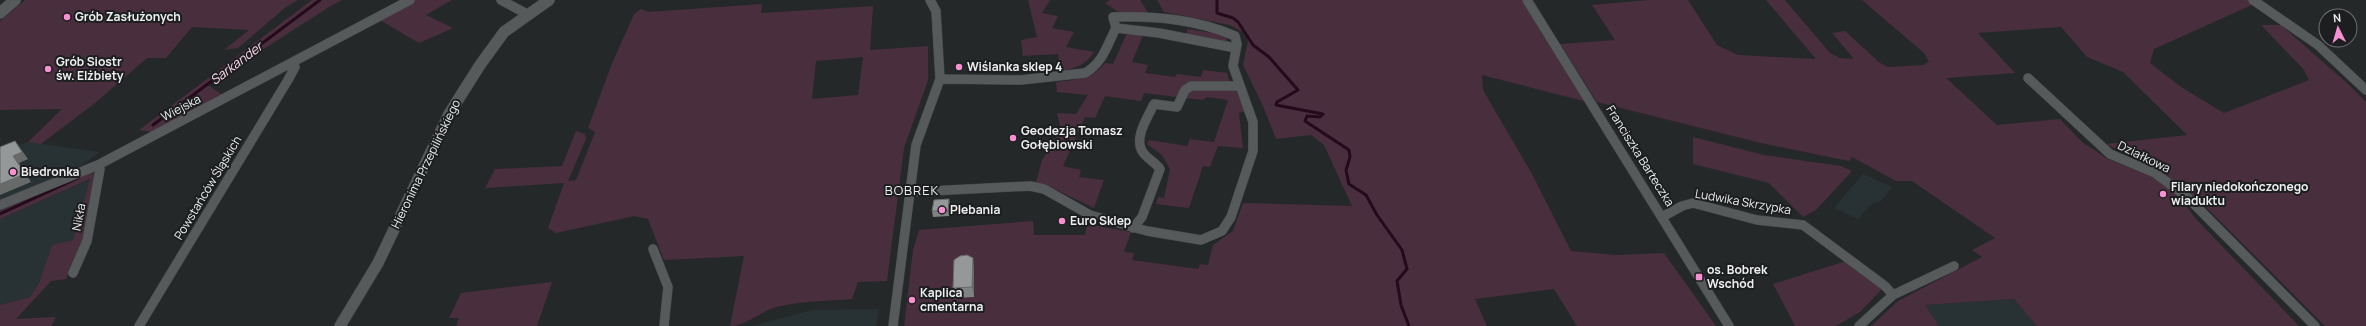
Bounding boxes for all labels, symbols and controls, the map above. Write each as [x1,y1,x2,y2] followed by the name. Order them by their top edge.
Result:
[75,8,181,25] place label: Grób Zasłużonych
[2318,8,2358,48] north arrow
[2332,10,2342,25] text: N
[62,12,72,22] marker: Grób Zasłużonych
[206,36,268,89] water label: Sarkander
[56,53,124,84] place label: Grób Siostr św. Elżbiety
[967,58,1062,75] place label: Wiślanka sklep 4
[954,62,964,72] marker: Wiślanka sklep 4
[43,64,53,74] marker: Grób Siostr św. Elżbiety
[158,90,204,125] street label: Wiejska
[387,96,464,231] street label: Hieronima Przepilińskiego
[1602,102,1678,210] street label: Franciszka Barteczka
[1021,122,1123,153] place label: Geodezja Tomasz Gołębiowski
[170,133,245,243] street label: Powstańców Śląskich
[1008,133,1018,143] marker: Geodezja Tomasz Gołębiowski
[2115,137,2173,177] street label: Działkowa
[21,163,80,180] place label: Biedronka
[8,167,18,177] marker: Biedronka
[2171,178,2309,209] place label: Filary niedokończonego wiaduktu
[885,181,939,199] district label: BOBREK
[1694,185,1792,218] street label: Ludwika Skrzypka
[2158,189,2168,199] marker: Filary niedokończonego wiaduktu
[950,201,1000,218] place label: Plebania
[68,202,90,232] street label: Nikła
[937,205,947,215] marker: Plebania
[1070,212,1131,229] place label: Euro Sklep
[1057,216,1067,226] marker: Euro Sklep
[1707,261,1768,292] place label: os. Bobrek Wschód
[1694,272,1704,282] marker: os. Bobrek Wschód
[920,284,984,315] place label: Kaplica cmentarna
[907,295,917,305] marker: Kaplica cmentarna

